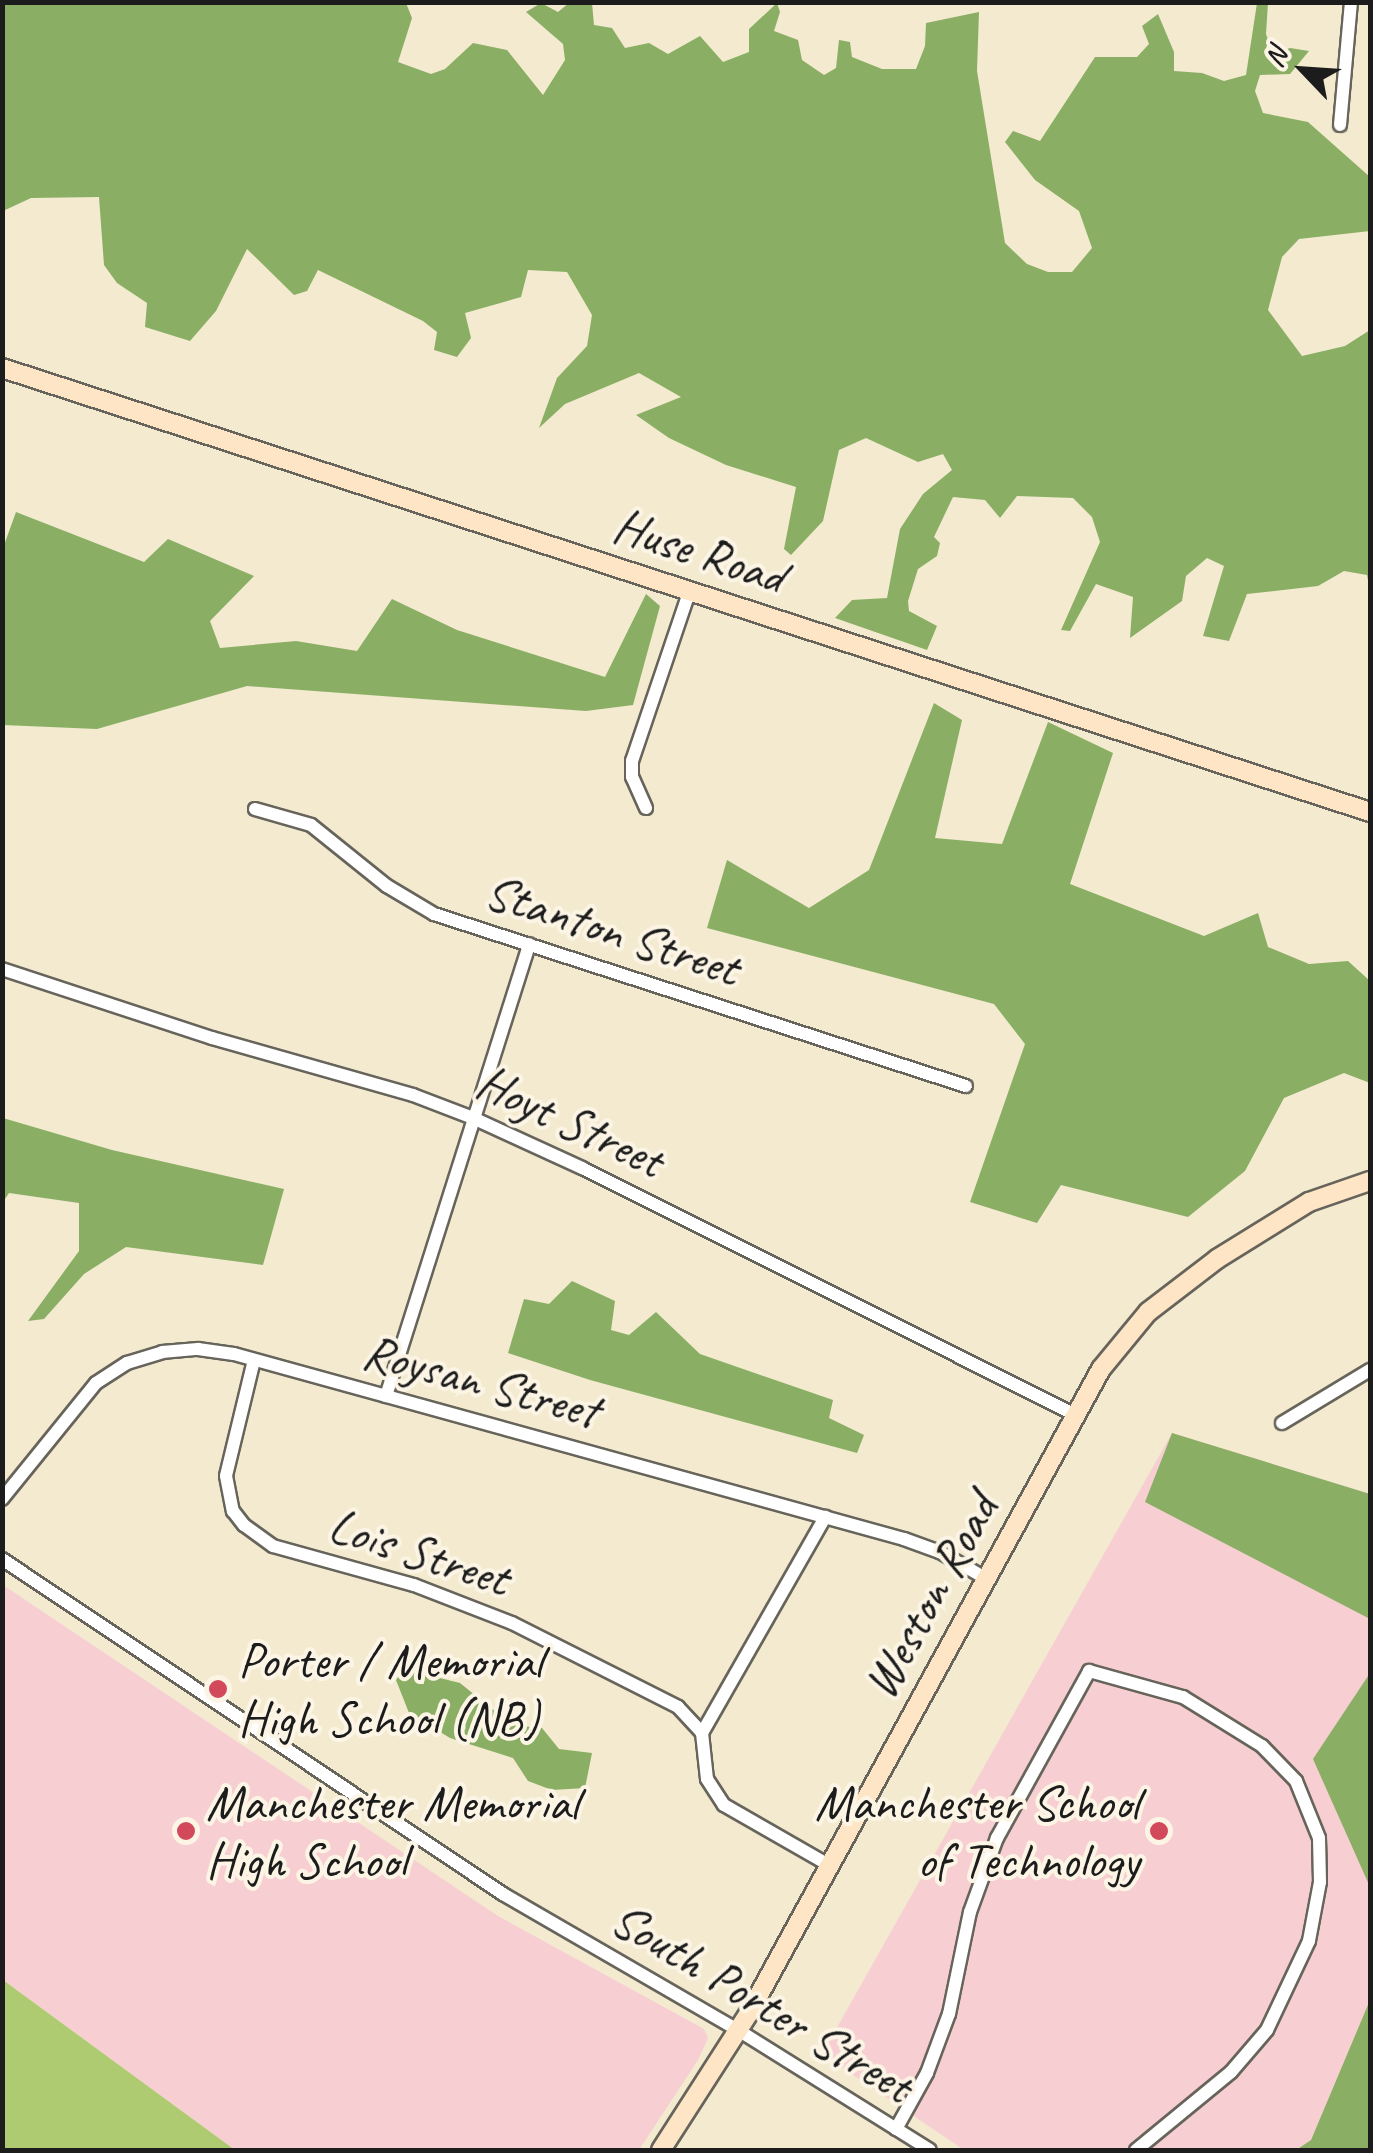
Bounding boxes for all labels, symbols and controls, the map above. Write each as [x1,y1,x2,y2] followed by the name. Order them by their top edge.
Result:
[1253,20,1353,120] north arrow
[1256,42,1295,72] text: N
[606,495,792,607] street label: Huse Road
[477,861,747,999] street label: Stanton Street
[467,1052,673,1190] street label: Hoyt Street
[357,1321,605,1441] street label: Roysan Street
[850,1484,1010,1708] street label: Weston Road
[321,1495,517,1609] street label: Lois Street
[238,1630,542,1748] place label: Porter / Memorial High School (NB)
[207,1678,229,1700] marker: Porter / Memorial High School (NB)
[206,1772,578,1890] place label: Manchester Memorial High School
[815,1772,1139,1890] place label: Manchester School of Technology
[175,1820,197,1842] marker: Manchester Memorial High School
[1148,1820,1170,1842] marker: Manchester School of Technology
[601,1889,923,2115] street label: South Porter Street

